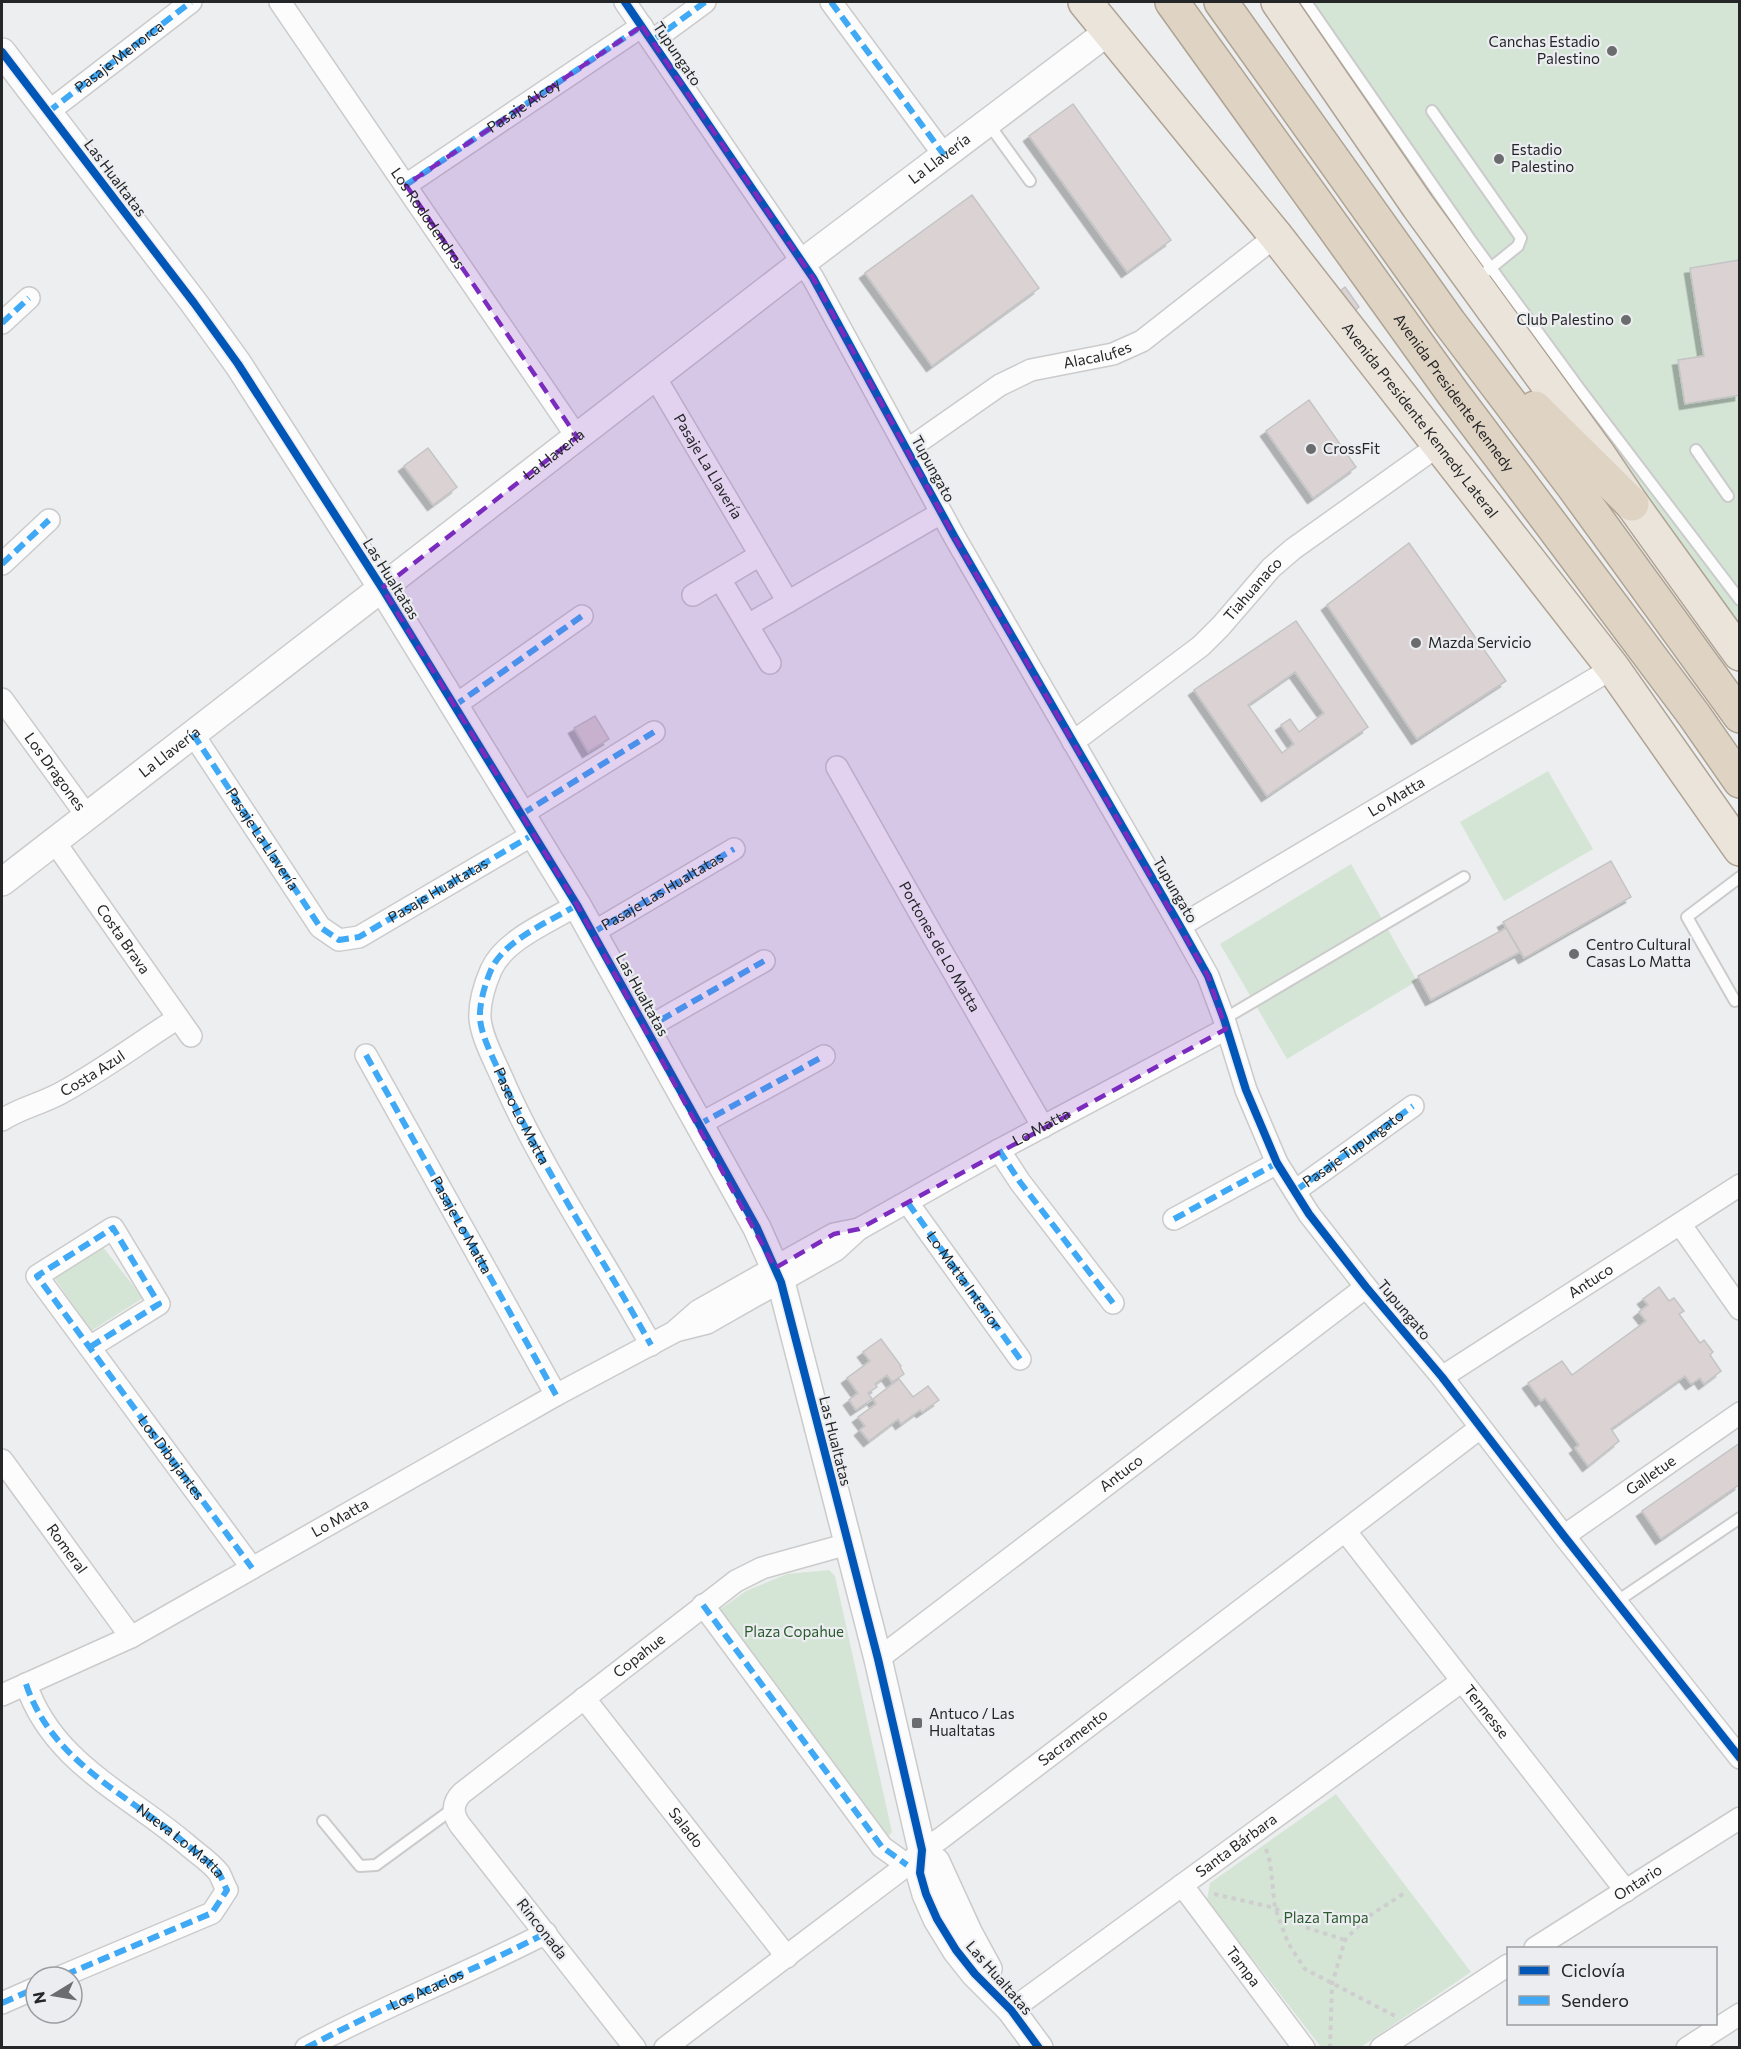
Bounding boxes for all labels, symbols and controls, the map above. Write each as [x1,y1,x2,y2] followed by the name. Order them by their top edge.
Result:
[71,16,167,96] street label: Pasaje Menorca
[650,18,706,89] street label: Tupungato
[1489,32,1600,67] place label: Canchas Estadio Palestino
[1605,44,1619,58] marker: Canchas Estadio Palestino
[483,74,564,136] street label: Pasaje Alcoy
[905,129,973,187] street label: La Llavería
[81,135,151,220] street label: Las Hualtatas
[1511,140,1574,175] place label: Estadio Palestino
[1492,152,1506,166] marker: Estadio Palestino
[388,164,470,272] street label: Los Rododendros
[1391,310,1519,475] street label: Avenida Presidente Kennedy
[1516,310,1614,328] place label: Club Palestino
[1619,313,1633,327] marker: Club Palestino
[1339,319,1502,521] street label: Avenida Presidente Kennedy Lateral
[1062,337,1134,371] street label: Alacalufes
[671,410,747,522] street label: Pasaje La Llavería
[519,425,588,483] street label: La Llavería
[908,432,960,505] street label: Tupungato
[1323,439,1380,457] place label: CrossFit
[1304,442,1318,456] marker: CrossFit
[360,535,424,622] street label: Las Hualtatas
[1219,553,1285,624] street label: Tiahuanaco
[1428,633,1531,651] place label: Mazda Servicio
[1409,636,1423,650] marker: Mazda Servicio
[135,722,203,781] street label: La Llavería
[21,729,90,814] street label: Los Dragones
[1364,772,1428,820] street label: Lo Matta
[223,784,303,893] street label: Pasaje La Llavería
[598,847,727,934] street label: Pasaje Las Hualtatas
[384,853,491,926] street label: Pasaje Hualtatas
[1150,853,1202,926] street label: Tupungato
[896,878,985,1015] street label: Portones de Lo Matta
[93,900,155,977] street label: Costa Brava
[1586,935,1691,970] place label: Centro Cultural Casas Lo Matta
[1567,947,1581,961] marker: Centro Cultural Casas Lo Matta
[613,950,673,1039] street label: Las Hualtatas
[57,1046,128,1100] street label: Costa Azul
[490,1064,554,1168] street label: Paseo Lo Matta
[1009,1104,1073,1149] street label: Lo Matta
[1299,1106,1407,1191] street label: Pasaje Tupungato
[427,1173,497,1277] street label: Pasaje Lo Matta
[923,1228,1006,1333] street label: Lo Matta Interior
[1564,1259,1616,1301] street label: Antuco
[1374,1275,1435,1343] street label: Tupungato
[816,1394,856,1488] street label: Las Hualtatas
[135,1412,209,1503] street label: Los Dibujantes
[1095,1450,1146,1495] street label: Antuco
[1622,1451,1679,1498] street label: Galletue
[308,1494,371,1540] street label: Lo Matta
[44,1520,92,1577] street label: Romeral
[744,1622,844,1640] park label: Plaza Copahue
[609,1629,668,1681] street label: Copahue
[1461,1681,1514,1742] street label: Tennesse
[929,1704,1015,1739] place label: Antuco / Las Hualtatas
[1034,1705,1111,1769] street label: Sacramento
[910,1716,924,1730] marker: Antuco / Las Hualtatas
[133,1799,230,1881] street label: Nueva Lo Matta
[665,1804,708,1851] street label: Salado
[1192,1809,1280,1880] street label: Santa Bárbara
[1610,1860,1665,1904] street label: Ontario
[514,1895,572,1962] street label: Rinconada
[1283,1908,1369,1926] park label: Plaza Tampa
[963,1937,1037,2018] street label: Las Hualtatas
[1223,1942,1265,1990] street label: Tampa
[1507,1947,1717,2025] legend
[1561,1959,1625,1981] text: Ciclovía
[386,1964,466,2013] street label: Los Acacios
[24,1965,84,2025] north arrow
[1561,1989,1629,2011] text: Sendero
[28,1990,49,2006] text: N

